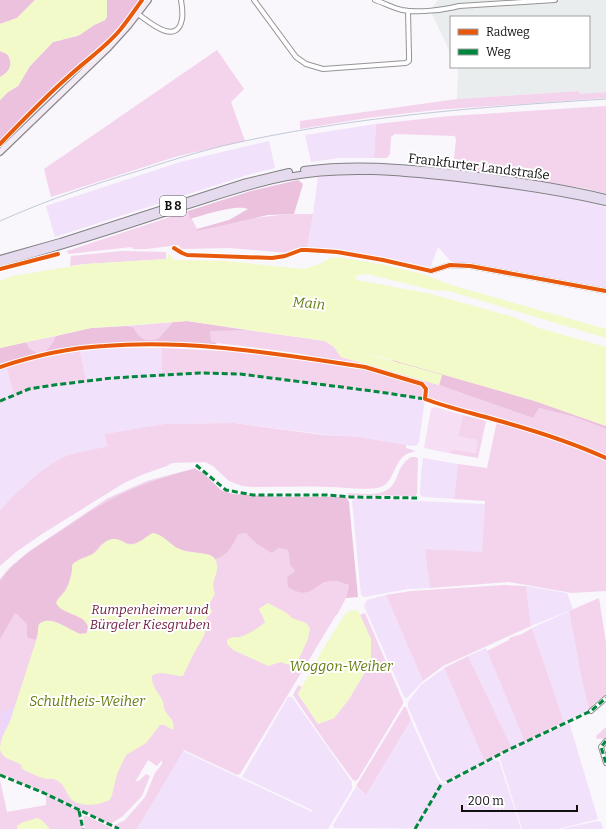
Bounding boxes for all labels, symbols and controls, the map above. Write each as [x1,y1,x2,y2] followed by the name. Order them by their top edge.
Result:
[450,16,590,68] legend
[486,25,530,39] text: Radweg
[486,45,511,59] text: Weg
[407,150,550,183] street label: Frankfurter Landstraße
[160,196,186,216] road number: B 8
[292,294,326,313] water label: Main
[90,602,210,632] park label: Rumpenheimer und Bürgeler Kiesgruben
[289,658,394,675] water label: Woggon-Weiher
[29,693,146,710] water label: Schultheis-Weiher
[462,787,577,813] scale bar
[468,794,504,808] text: 200 m

